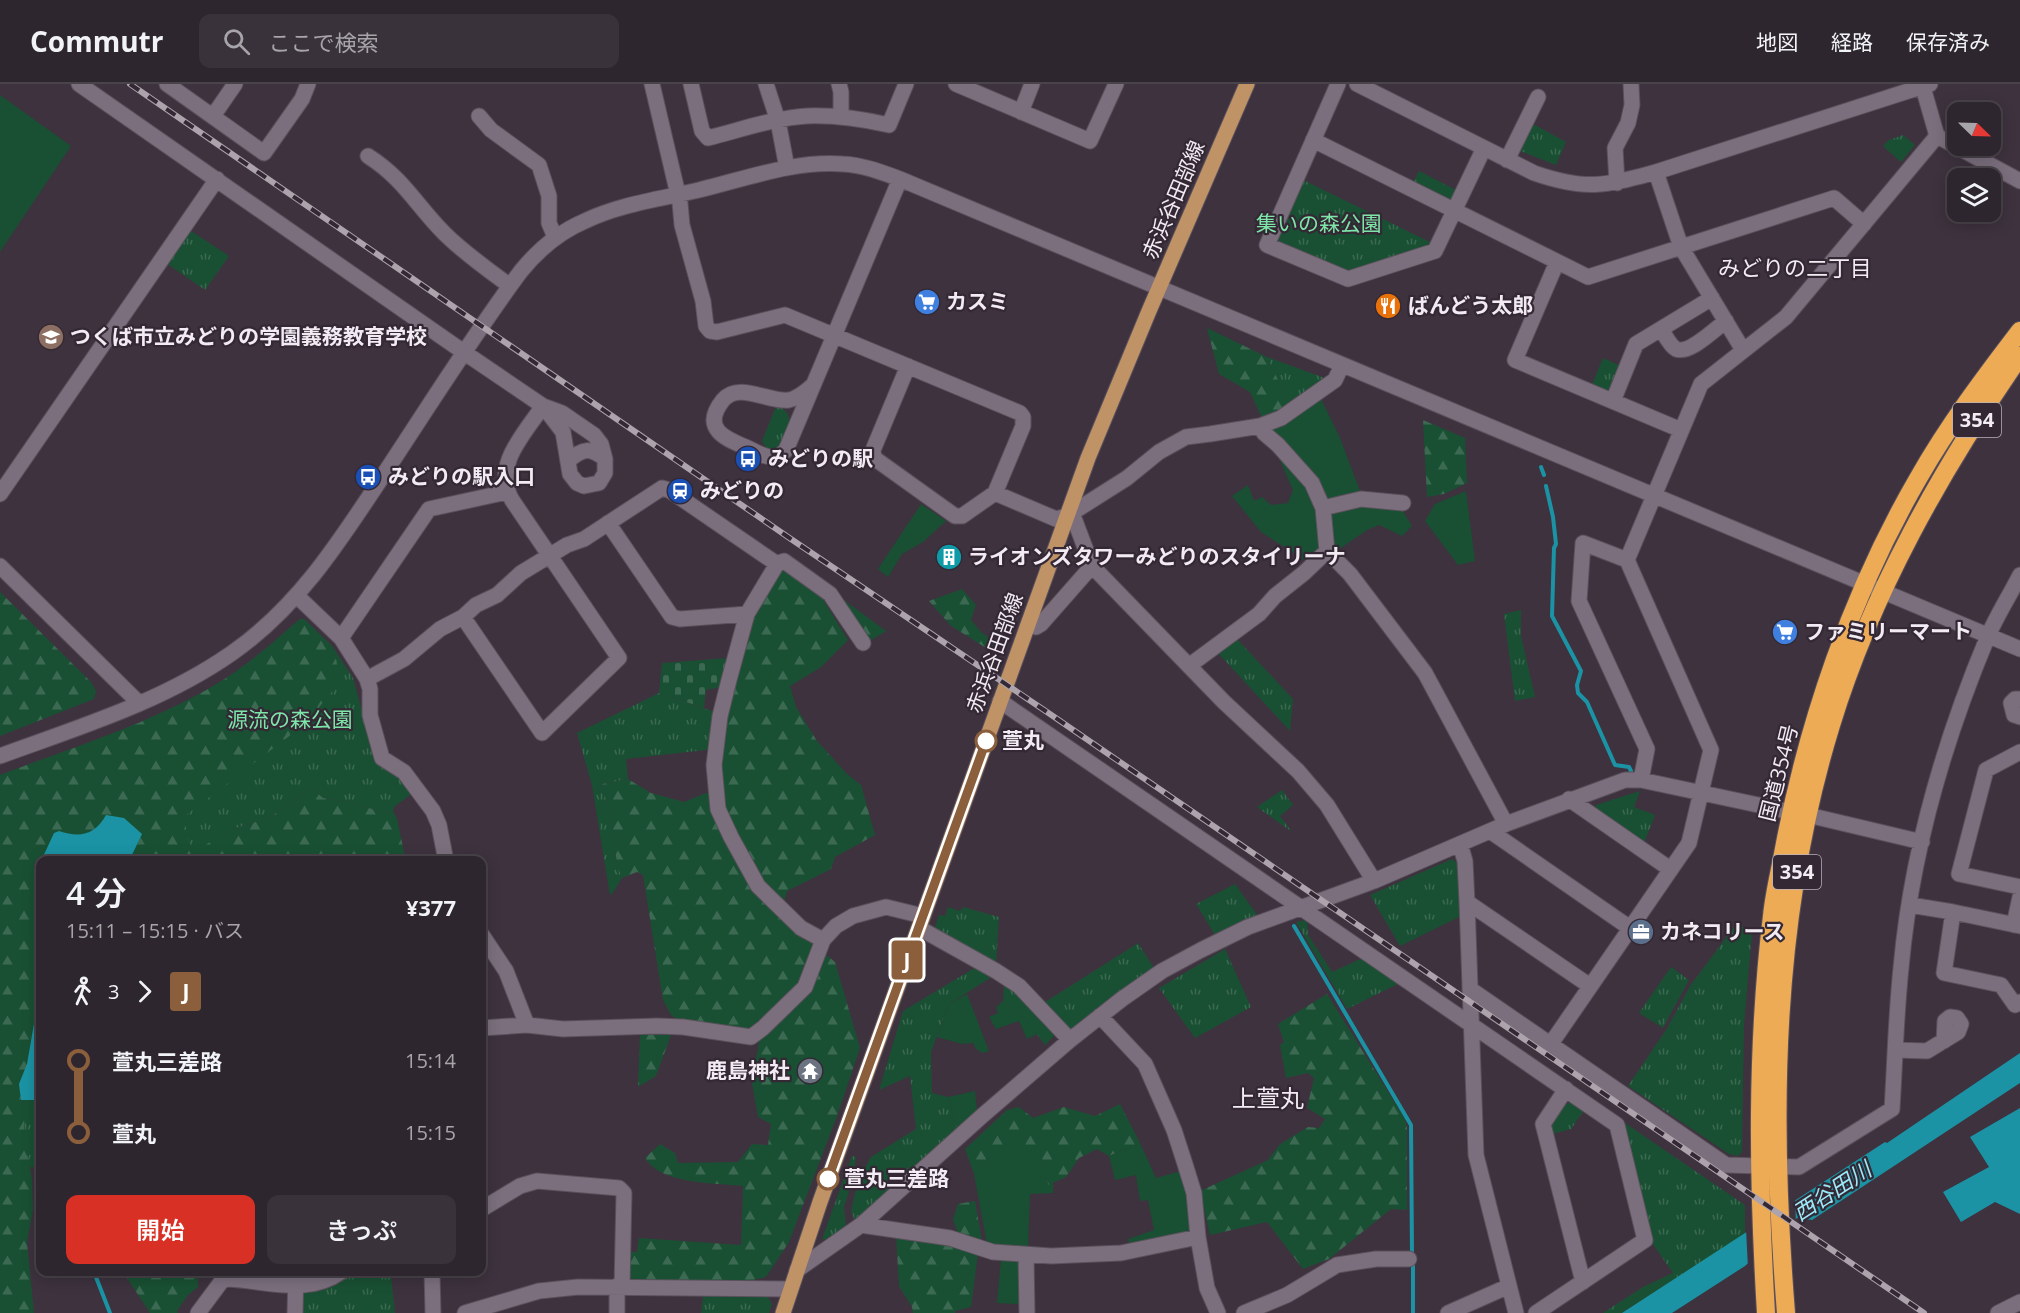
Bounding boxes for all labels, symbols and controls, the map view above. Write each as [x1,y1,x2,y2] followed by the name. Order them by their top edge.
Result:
[199,14,619,68] search box
[30,22,163,60] text: Commutr
[220,25,253,58] icon: search
[268,27,378,57] text: ここで検索
[1756,28,1798,56] text: 地図
[1831,28,1873,56] text: 経路
[1906,28,1990,56] text: 保存済み
[1947,102,2001,156] north arrow
[1947,102,2001,222] map controls
[1136,136,1211,263] street label: 赤浜谷田部線
[1947,168,2001,222] button: layers
[1256,209,1382,237] park label: 集いの森公園
[1718,252,1872,282] district label: みどりの二丁目
[912,287,942,317] supermarket icon: カスミ
[946,287,1009,315] place label: カスミ
[1373,291,1403,321] restaurant icon: ばんどう太郎
[1408,291,1533,319] place label: ばんどう太郎
[36,322,66,352] school or university icon: つくば市立みどりの学園義務教育学校
[70,322,427,350] place label: つくば市立みどりの学園義務教育学校
[1953,403,2001,437] road number: 354
[733,444,763,474] bus stop icon: みどりの駅
[768,444,873,472] place label: みどりの駅
[353,462,383,492] bus stop icon: みどりの駅入口
[388,462,535,490] place label: みどりの駅入口
[665,476,695,506] station icon: みどりの
[700,476,784,504] place label: みどりの
[934,542,964,572] building icon: ライオンズタワーみどりのスタイリーナ
[968,542,1346,570] place label: ライオンズタワーみどりのスタイリーナ
[959,589,1029,717] street label: 赤浜谷田部線
[1770,617,1800,647] supermarket icon: ファミリーマート
[1804,617,1972,645] place label: ファミリーマート
[227,705,353,733] park label: 源流の森公園
[1752,721,1804,824] street label: 国道354号
[1002,726,1044,754] place label: 萱丸
[975,730,997,752] marker: 萱丸
[1773,855,1821,889] road number: 354
[66,870,126,915] text: 4 分
[406,892,456,922] text: ¥377
[66,917,244,944] text: 15:11 – 15:15 · バス
[1626,917,1656,947] office icon: カネコリース
[1660,917,1785,945] place label: カネコリース
[888,940,926,980] line badge: J
[904,946,910,974] text: J
[66,975,99,1008] icon: walk
[128,975,161,1008] icon: forward
[182,977,189,1005] text: J
[108,978,119,1005] text: 3
[112,1046,222,1076] text: 萱丸三差路
[405,1047,456,1074] text: 15:14
[706,1056,790,1084] place label: 鹿島神社
[795,1056,825,1086] temple icon: 鹿島神社
[1232,1081,1304,1114] district label: 上萱丸
[112,1118,156,1148] text: 萱丸
[405,1119,456,1146] text: 15:15
[1786,1153,1878,1227] water label: 西谷田川
[844,1164,949,1192] place label: 萱丸三差路
[817,1168,839,1190] marker: 萱丸三差路
[66,1195,255,1264] button: 開始
[267,1195,456,1264] button: きっぷ

